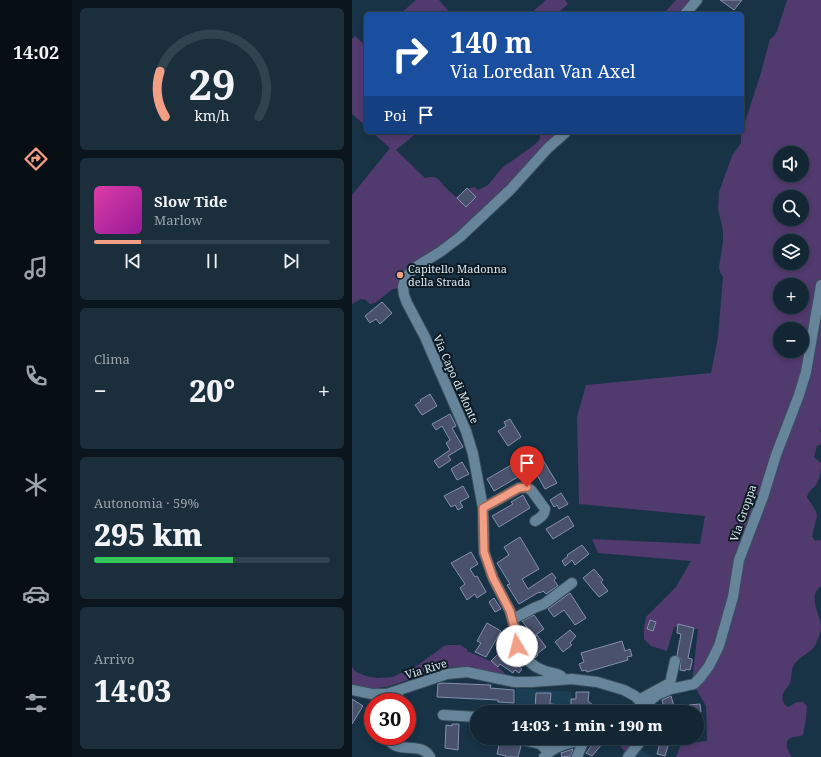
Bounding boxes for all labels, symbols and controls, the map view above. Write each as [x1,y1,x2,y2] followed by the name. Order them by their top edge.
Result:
[450,23,532,61] text: 140 m
[384,28,436,80] icon: right
[13,40,59,64] text: 14:02
[188,56,236,112] text: 29
[450,59,636,83] text: Via Loredan Van Axel
[415,104,437,126] icon: arrive
[194,105,230,124] text: km/h
[384,105,407,125] text: Poi
[22,145,50,173] icon: directions
[773,146,809,358] map controls
[773,146,809,182] button: sound
[773,190,809,226] button: search
[154,191,227,211] text: Slow Tide
[154,211,202,229] text: Marlow
[773,234,809,270] button: layers
[122,250,144,272] icon: previous
[201,250,223,272] icon: pause
[280,250,302,272] icon: next
[22,254,50,282] icon: music
[408,261,507,289] place label: Capitello Madonna della Strada
[395,270,405,280] marker: Capitello Madonna della Strada
[773,278,809,314] button: +
[773,322,809,358] button: −
[430,332,483,426] street label: Via Capo di Monte
[94,350,130,368] text: Clima
[22,362,50,390] icon: phone
[189,370,235,411] text: 20°
[94,375,107,405] text: −
[318,375,330,405] text: +
[510,446,544,487] pin
[516,452,538,474] icon: arrive
[22,471,50,499] icon: climate
[726,482,759,543] street label: Via Groppa
[94,494,199,512] text: Autonomia · 59%
[94,514,203,555] text: 295 km
[22,580,50,608] icon: car
[496,625,538,667] position arrow
[94,650,135,668] text: Arrivo
[403,655,449,682] street label: Via Rive
[94,670,171,711] text: 14:03
[22,689,50,717] icon: filters
[364,693,416,745] speed limit sign: 30
[511,715,663,735] text: 14:03 · 1 min · 190 m

